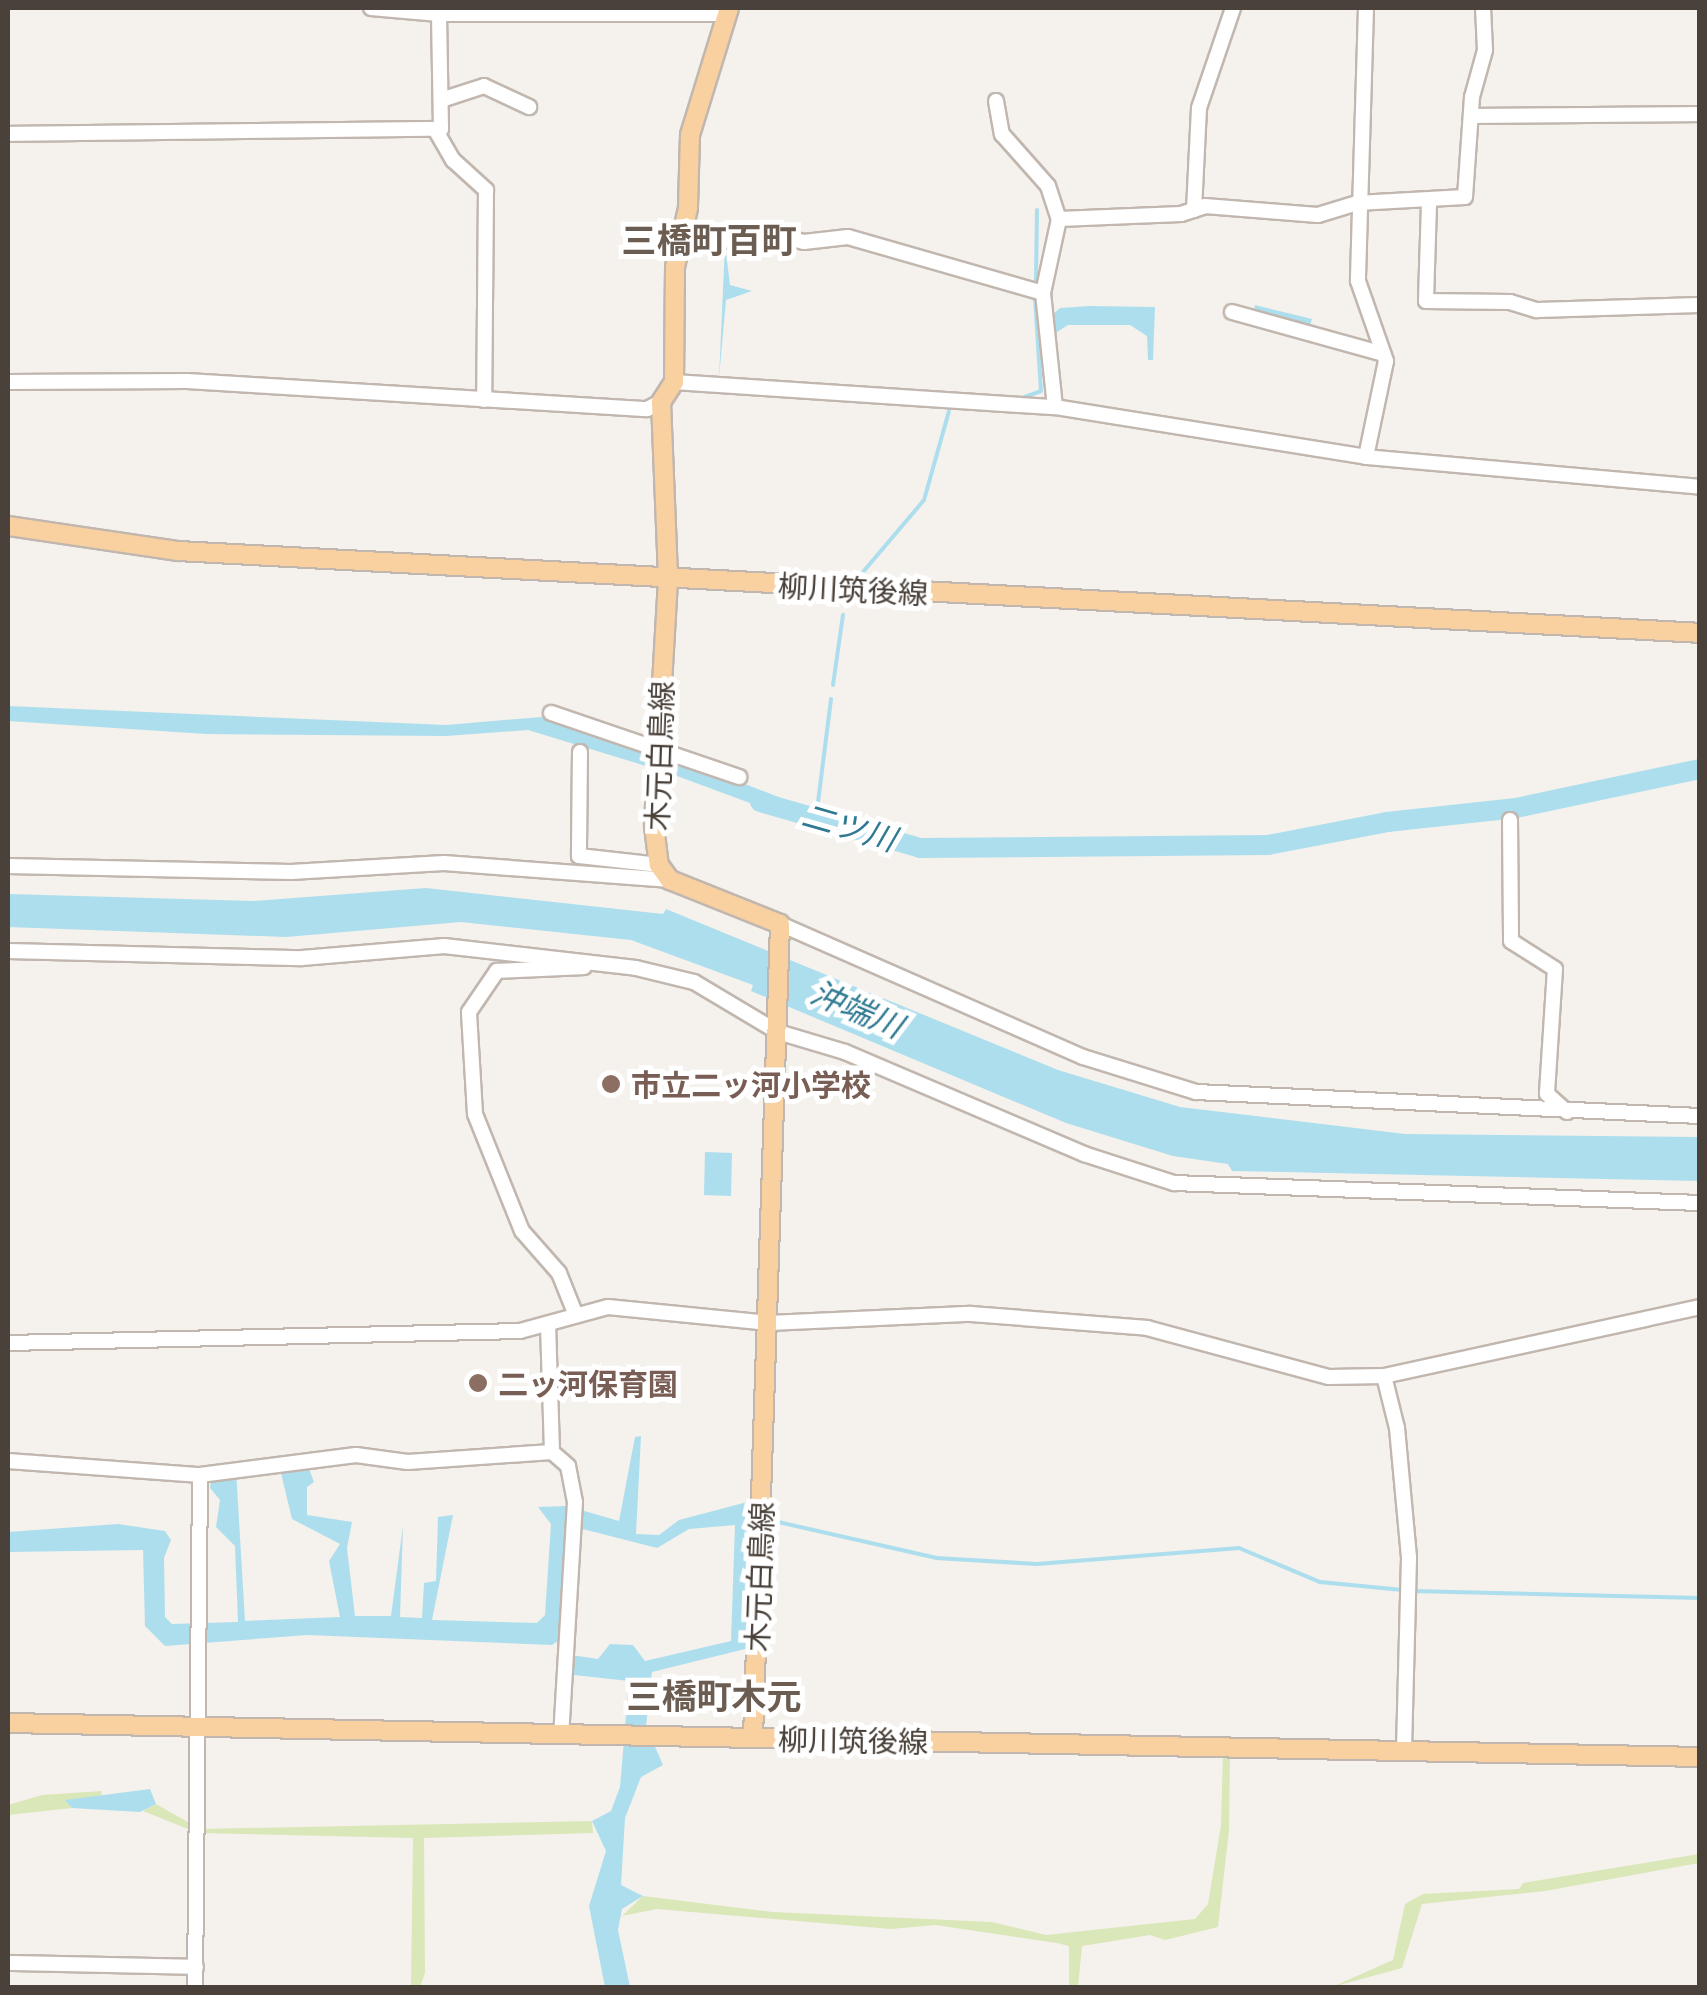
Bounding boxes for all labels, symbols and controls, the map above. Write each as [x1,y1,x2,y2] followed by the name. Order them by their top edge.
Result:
[622,218,796,260] district label: 三橋町百町
[777,567,929,611] street label: 柳川筑後線
[638,680,680,832] street label: 木元白鳥線
[798,795,900,859] water label: 二ツ川
[805,973,909,1045] water label: 沖端川
[631,1066,871,1102] place label: 市立二ッ河小学校
[600,1073,622,1095] marker: 市立二ッ河小学校
[498,1365,678,1401] place label: 二ッ河保育園
[467,1372,489,1394] marker: 二ッ河保育園
[738,1501,780,1653] street label: 木元白鳥線
[627,1674,801,1716] district label: 三橋町木元
[778,1721,928,1759] street label: 柳川筑後線

